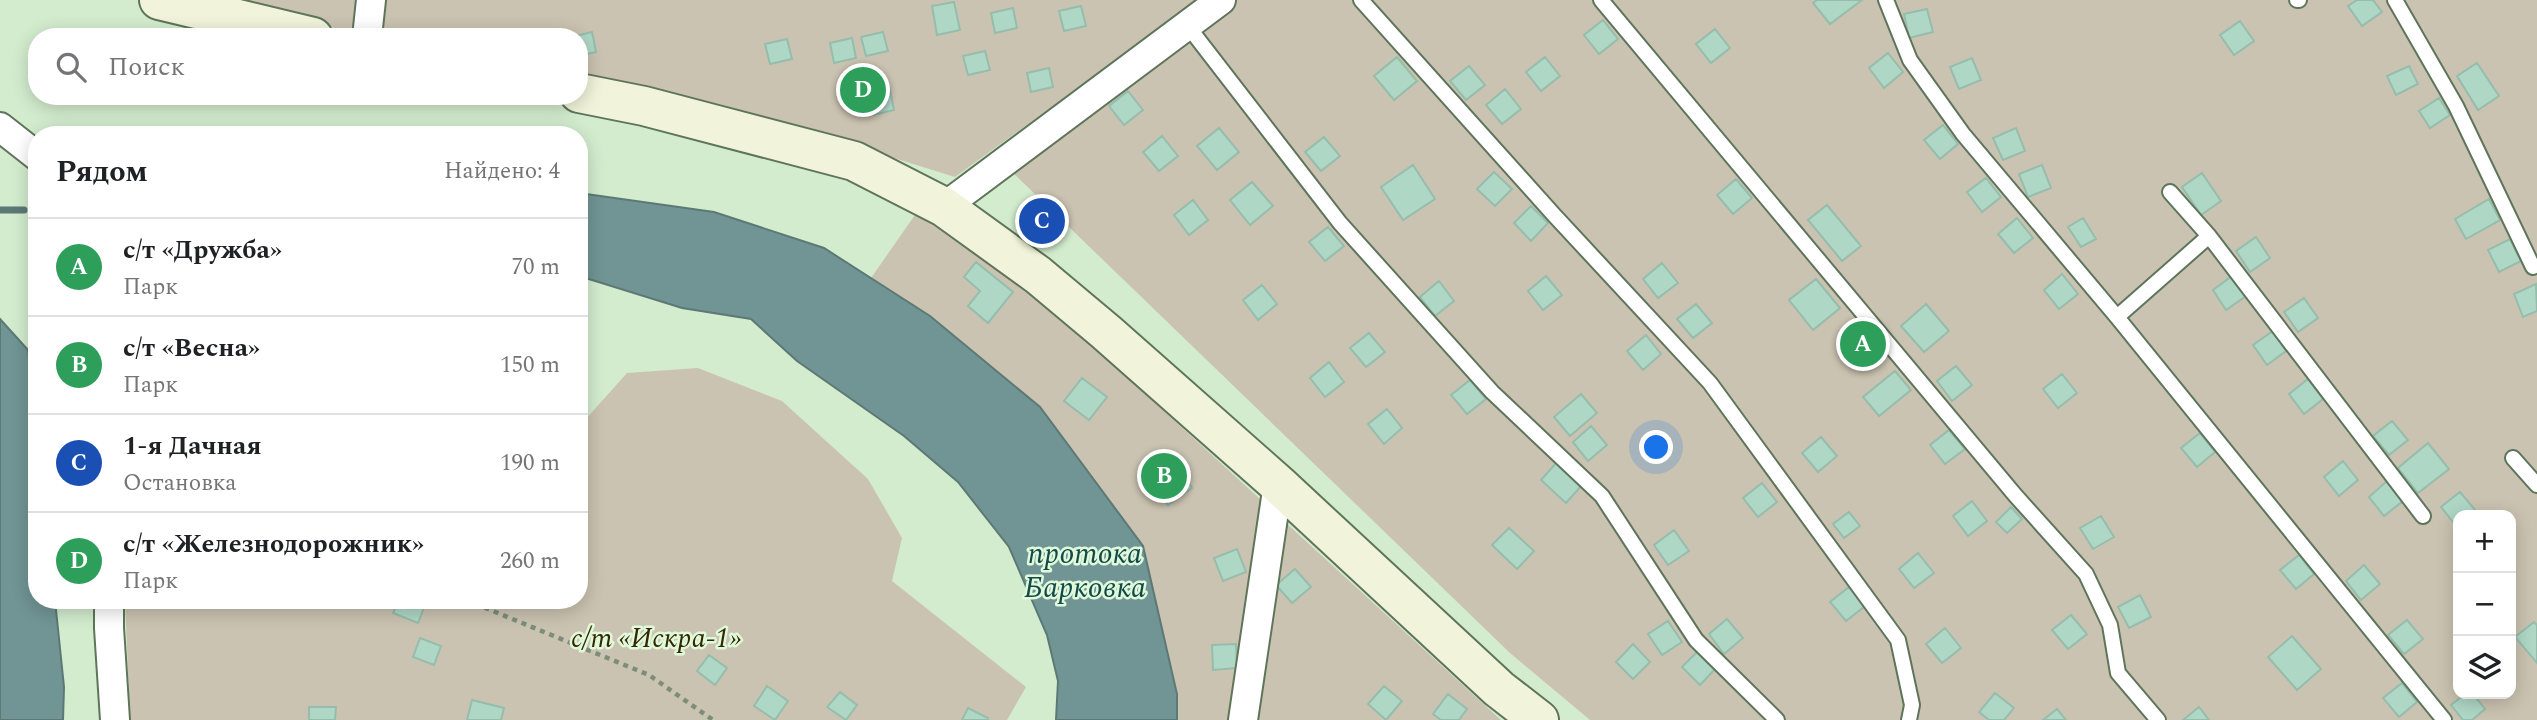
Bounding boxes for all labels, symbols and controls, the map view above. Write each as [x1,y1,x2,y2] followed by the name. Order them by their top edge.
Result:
[28,28,588,105] search box
[108,47,185,87] text: Поиск
[52,48,90,86] icon: search
[840,64,886,116] pin: D
[56,149,148,195] text: Рядом
[444,154,560,189] text: Найдено: 4
[1019,195,1065,247] pin: C
[123,230,282,270] text: с/т «Дружба»
[70,250,88,285] text: A
[511,250,560,285] text: 70 m
[123,270,178,305] text: Парк
[1840,318,1886,370] pin: A
[123,328,260,368] text: с/т «Весна»
[71,348,87,383] text: B
[500,348,560,383] text: 150 m
[123,368,178,403] text: Парк
[123,426,262,466] text: 1-я Дачная
[1639,430,1673,464] your location
[71,446,87,481] text: C
[500,446,560,481] text: 190 m
[1141,450,1187,502] pin: B
[123,466,236,501] text: Остановка
[2453,510,2516,699] map controls
[2453,510,2516,573] button: +
[123,524,424,564] text: с/т «Железнодорожник»
[1024,531,1146,611] water label: протока Барковка
[70,544,88,579] text: D
[500,544,560,579] text: 260 m
[123,564,178,599] text: Парк
[2453,573,2516,636] button: −
[571,617,742,660] park label: с/т «Искра-1»
[2453,636,2516,699] button: layers

